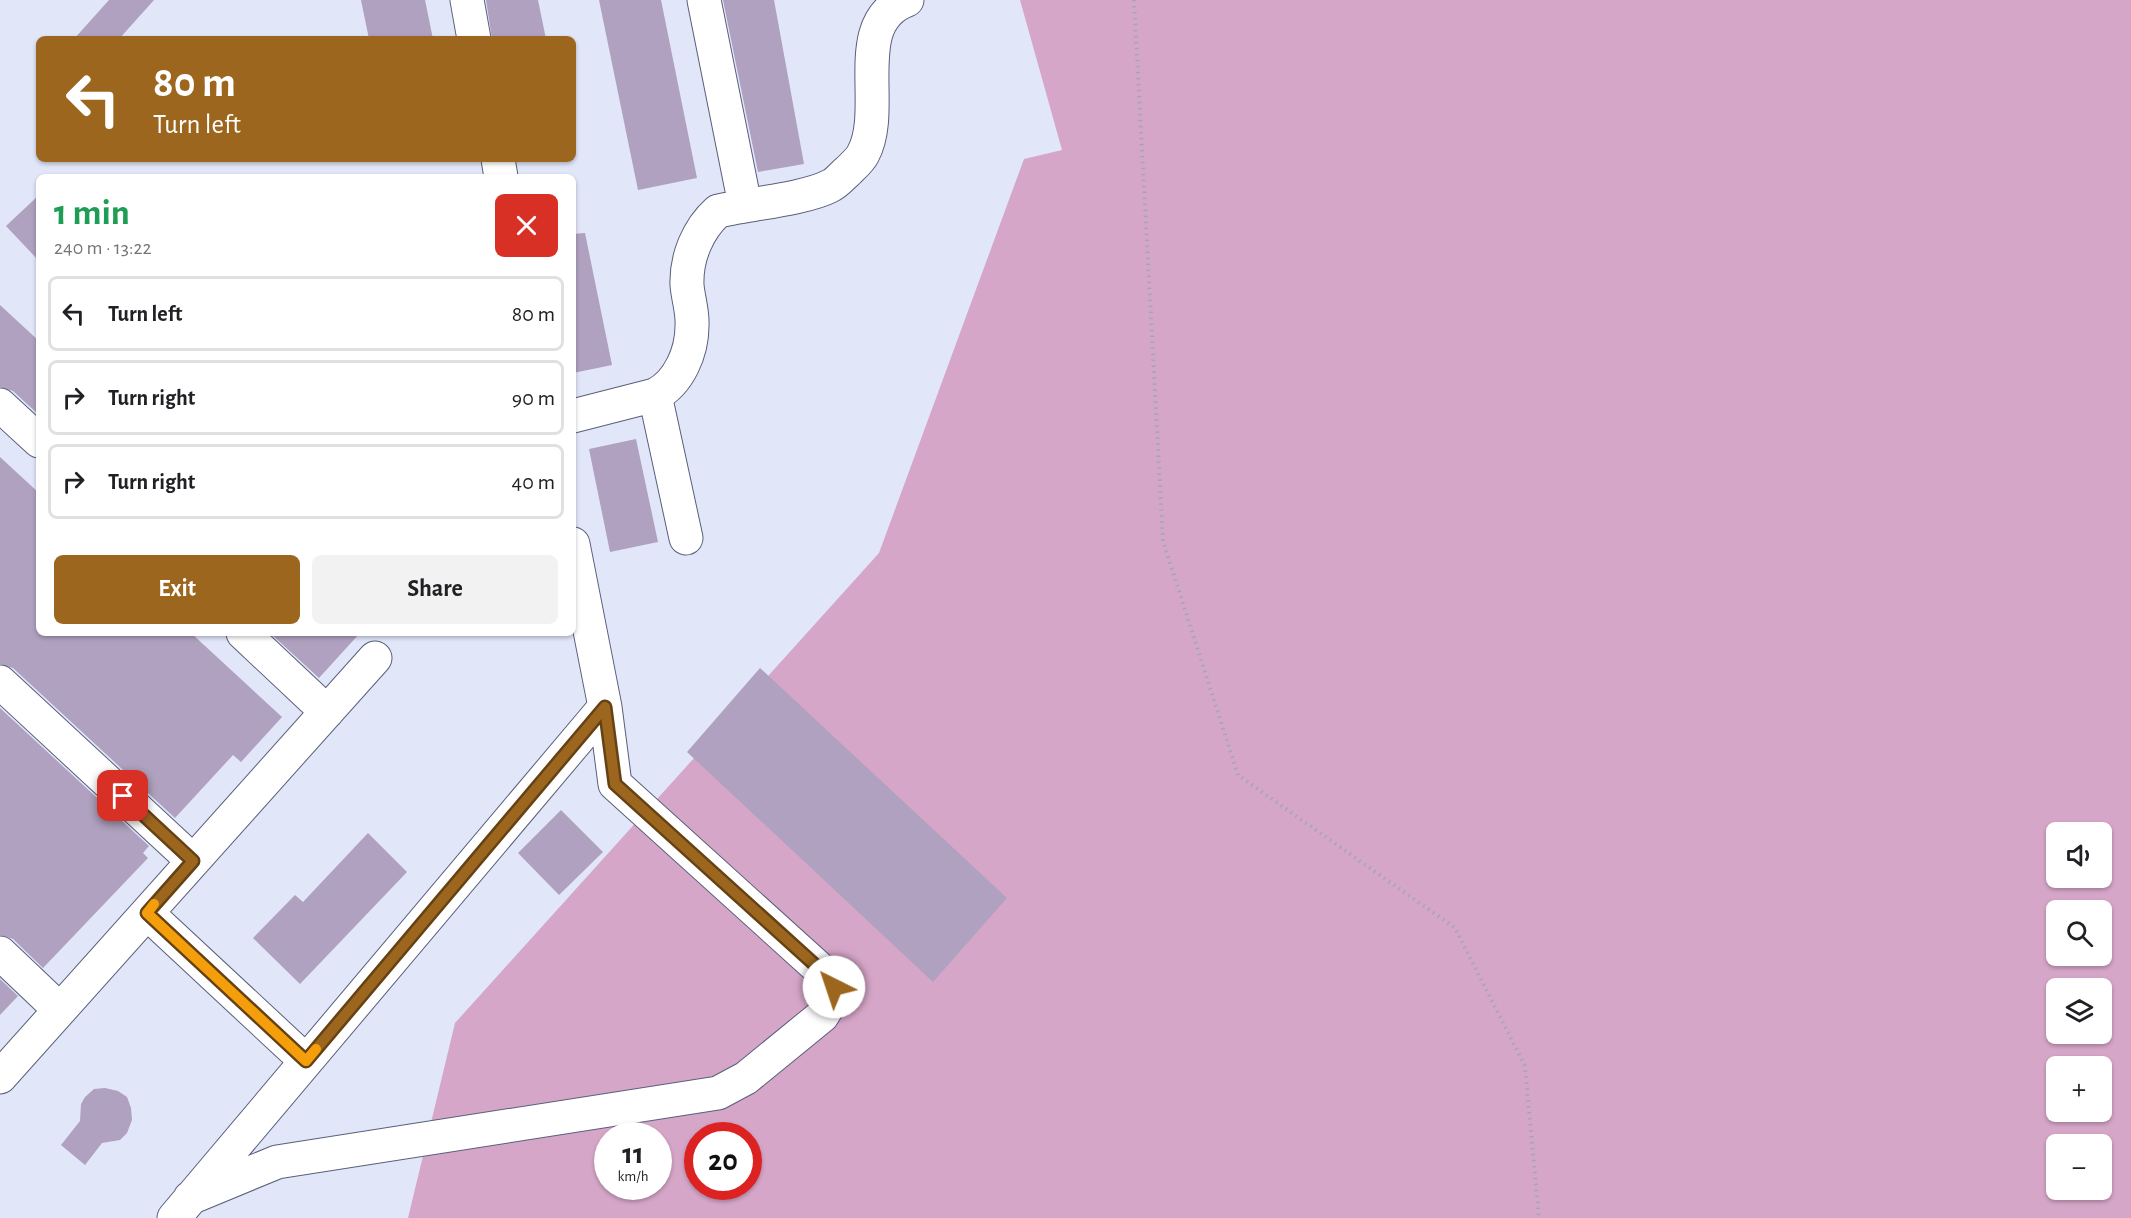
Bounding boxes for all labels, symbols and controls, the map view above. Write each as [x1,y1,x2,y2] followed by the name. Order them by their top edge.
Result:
[54,60,132,138] icon: left
[153,62,236,104] text: 80 m
[153,111,241,138] text: Turn left
[495,194,558,257] button: close
[54,195,130,231] text: 1 min
[54,238,152,258] text: 240 m · 13:22
[57,297,90,330] icon: left
[108,303,182,325] text: Turn left
[512,303,555,325] text: 80 m
[57,381,90,414] icon: right
[108,387,195,409] text: Turn right
[512,387,555,409] text: 90 m
[57,465,90,498] icon: right
[108,471,195,493] text: Turn right
[512,471,555,493] text: 40 m
[54,555,300,624] button: Exit
[312,555,558,624] button: Share
[97,770,148,821] pin
[106,779,139,812] icon: arrive
[2046,822,2112,1200] map controls
[2046,822,2112,888] button: sound
[2046,900,2112,966] button: search
[802,955,866,1019] position arrow
[2046,978,2112,1044] button: layers
[2046,1056,2112,1122] button: +
[684,1122,762,1200] speed limit sign: 20
[2046,1134,2112,1200] button: −
[622,1139,644,1169] text: 11
[618,1169,648,1184] text: km/h

